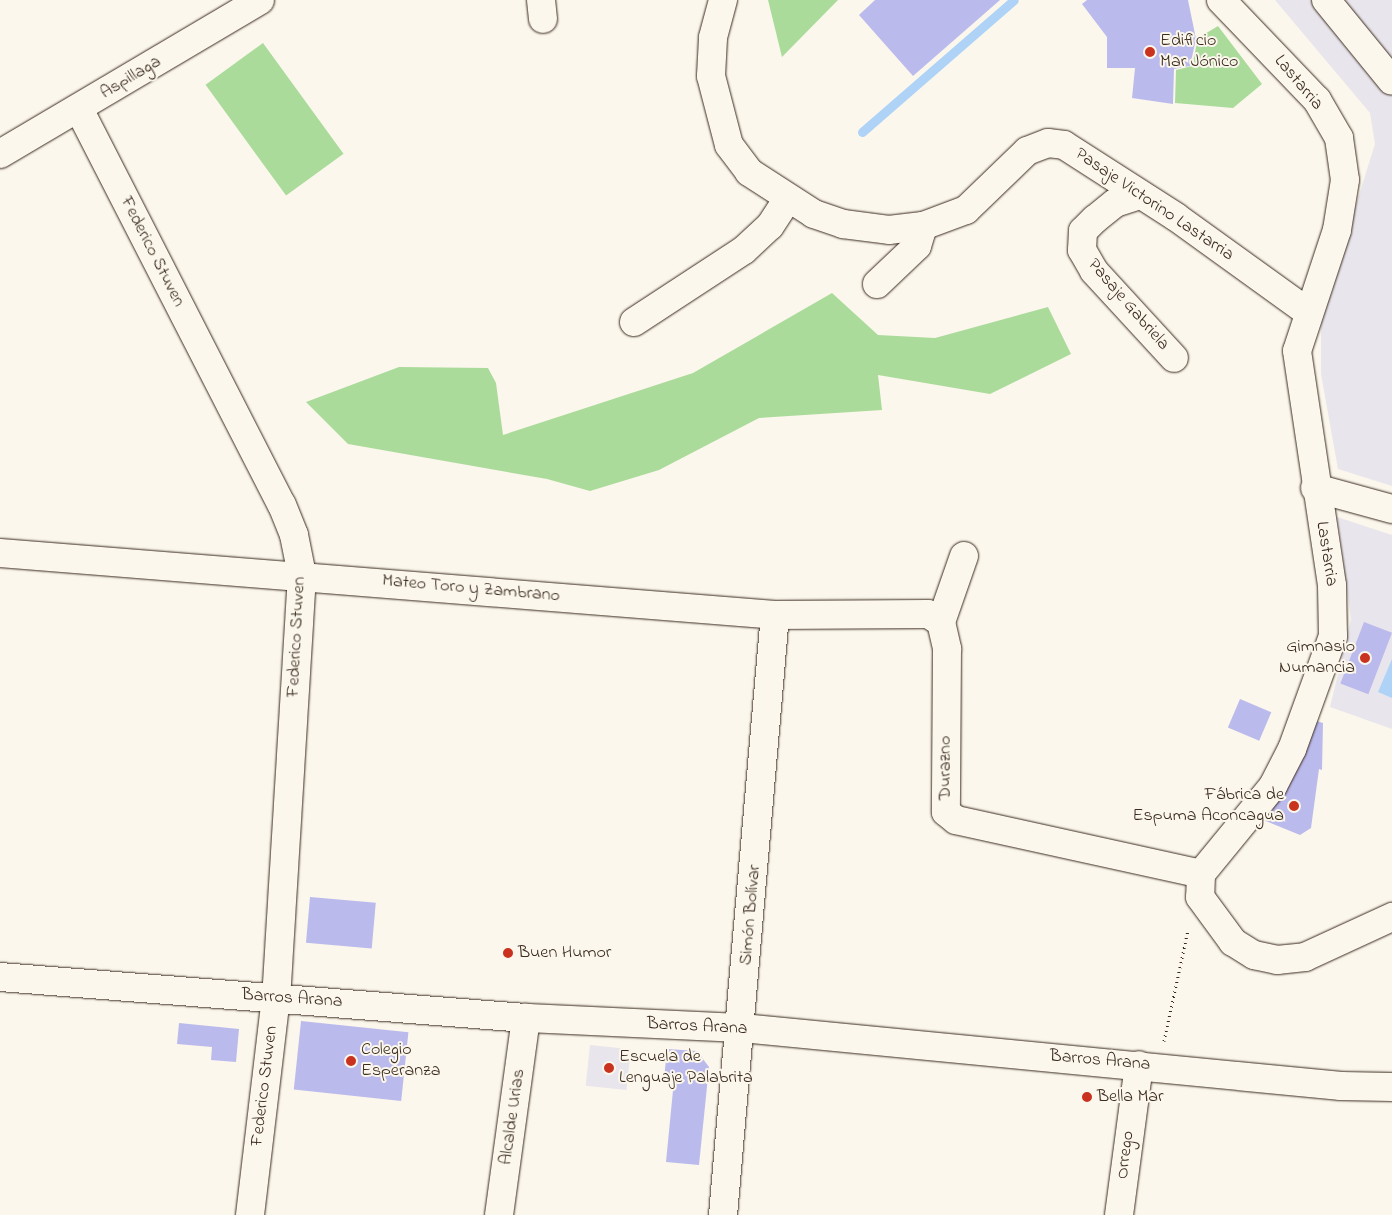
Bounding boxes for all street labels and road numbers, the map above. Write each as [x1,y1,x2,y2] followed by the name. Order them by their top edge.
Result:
[1269,51,1327,115] street label: Lastarria
[97,52,165,104] street label: Aspillaga
[1070,144,1238,266] street label: Pasaje Victorino Lastarria
[115,193,189,311] street label: Federico Stuven
[1082,255,1174,355] street label: Pasaje Gabriela
[1310,520,1342,588] street label: Lastarria
[381,570,561,608] street label: Mateo Toro y Zambrano
[283,576,311,698] street label: Federico Stuven
[935,736,957,800] street label: Durazno
[736,864,766,966] street label: Simón Bolívar
[241,985,343,1013] street label: Barros Arana
[646,1014,748,1040] street label: Barros Arana
[247,1025,283,1147] street label: Federico Stuven
[1049,1046,1151,1076] street label: Barros Arana
[496,1068,530,1166] street label: Alcalde Urias
[1112,1130,1140,1180] street label: Orrego

